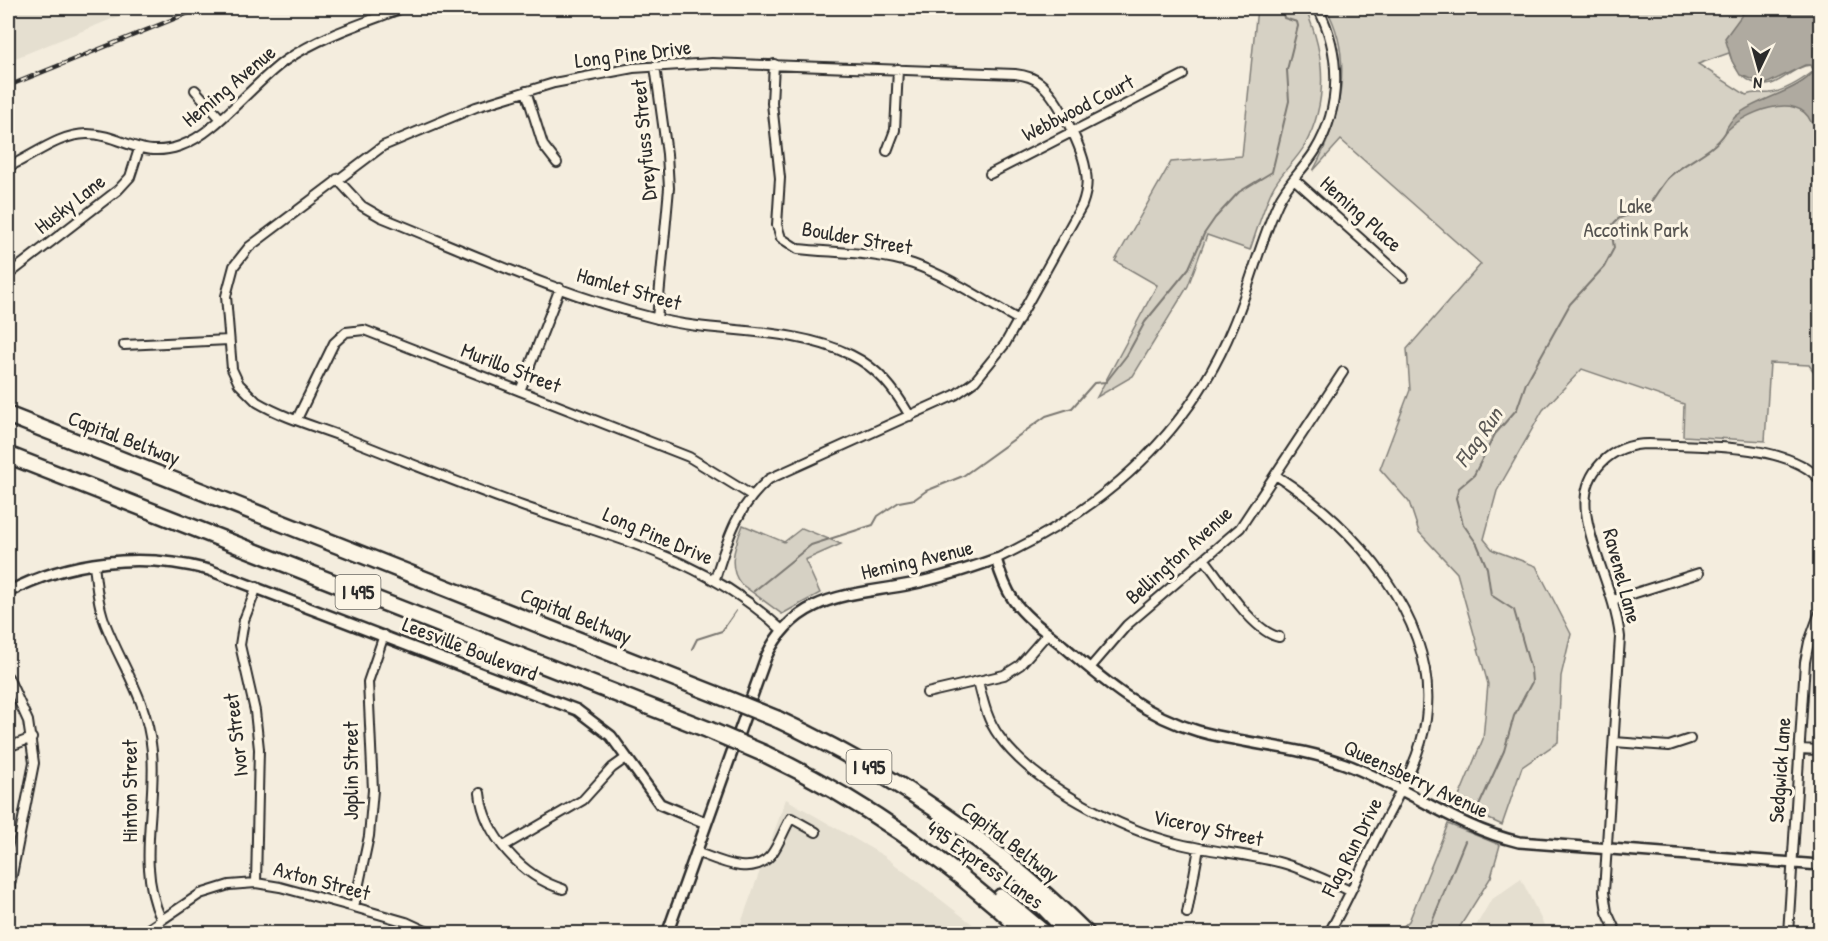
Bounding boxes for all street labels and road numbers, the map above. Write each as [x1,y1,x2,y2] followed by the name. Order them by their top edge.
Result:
[573,32,693,75] street label: Long Pine Drive
[176,38,282,133] street label: Heming Avenue
[1017,67,1139,148] street label: Webbwood Court
[624,78,663,202] street label: Dreyfuss Street
[28,167,111,240] street label: Husky Lane
[1314,169,1409,258] street label: Heming Place
[800,214,915,262] street label: Boulder Street
[574,260,685,317] street label: Hamlet Street
[457,335,566,400] street label: Murillo Street
[64,403,185,472] street label: Capital Beltway
[599,499,718,572] street label: Long Pine Drive
[1119,499,1238,611] street label: Bellington Avenue
[1596,525,1649,626] street label: Ravenel Lane
[858,533,976,586] street label: Heming Avenue
[336,575,380,609] road number: I 495
[516,580,636,651] street label: Capital Beltway
[399,609,542,688] street label: Leesville Boulevard
[216,691,255,778] street label: Ivor Street
[1761,716,1798,824] street label: Sedgwick Lane
[336,721,365,820] street label: Joplin Street
[1339,732,1493,825] street label: Queensberry Avenue
[115,739,144,842] street label: Hinton Street
[846,750,892,784] road number: I 495
[1314,792,1389,902] street label: Flag Run Drive
[955,794,1066,889] street label: Capital Beltway
[1150,802,1267,854] street label: Viceroy Street
[921,814,1049,916] street label: 495 Express Lanes
[271,854,374,907] street label: Axton Street

